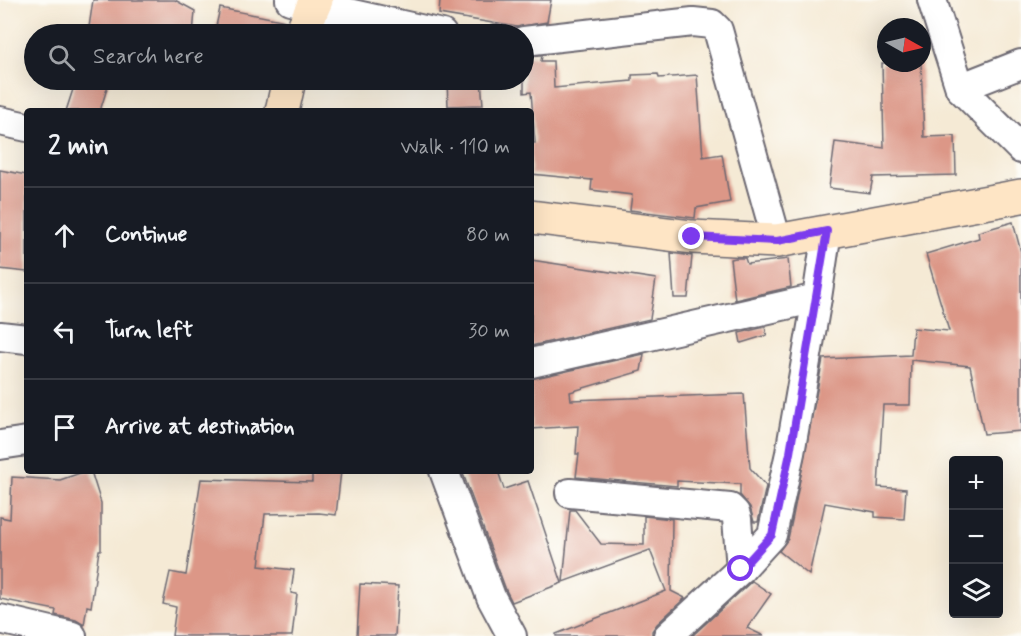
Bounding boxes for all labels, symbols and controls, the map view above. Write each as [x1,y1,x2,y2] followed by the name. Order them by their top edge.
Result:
[877,18,931,72] north arrow
[24,24,534,90] search box
[45,41,78,74] icon: search
[93,43,204,71] text: Search here
[48,130,109,164] text: 2 min
[401,134,510,161] text: Walk · 110 m
[48,219,81,252] icon: ahead
[105,221,187,249] text: Continue
[466,222,510,249] text: 80 m
[678,223,704,249] route end
[48,315,81,348] icon: left
[105,317,193,345] text: Turn left
[468,318,510,345] text: 30 m
[48,411,81,444] icon: arrive
[105,413,295,441] text: Arrive at destination
[949,456,1003,618] map controls
[949,456,1003,510] button: +
[949,510,1003,564] button: −
[727,555,753,581] route start
[949,564,1003,618] button: layers

